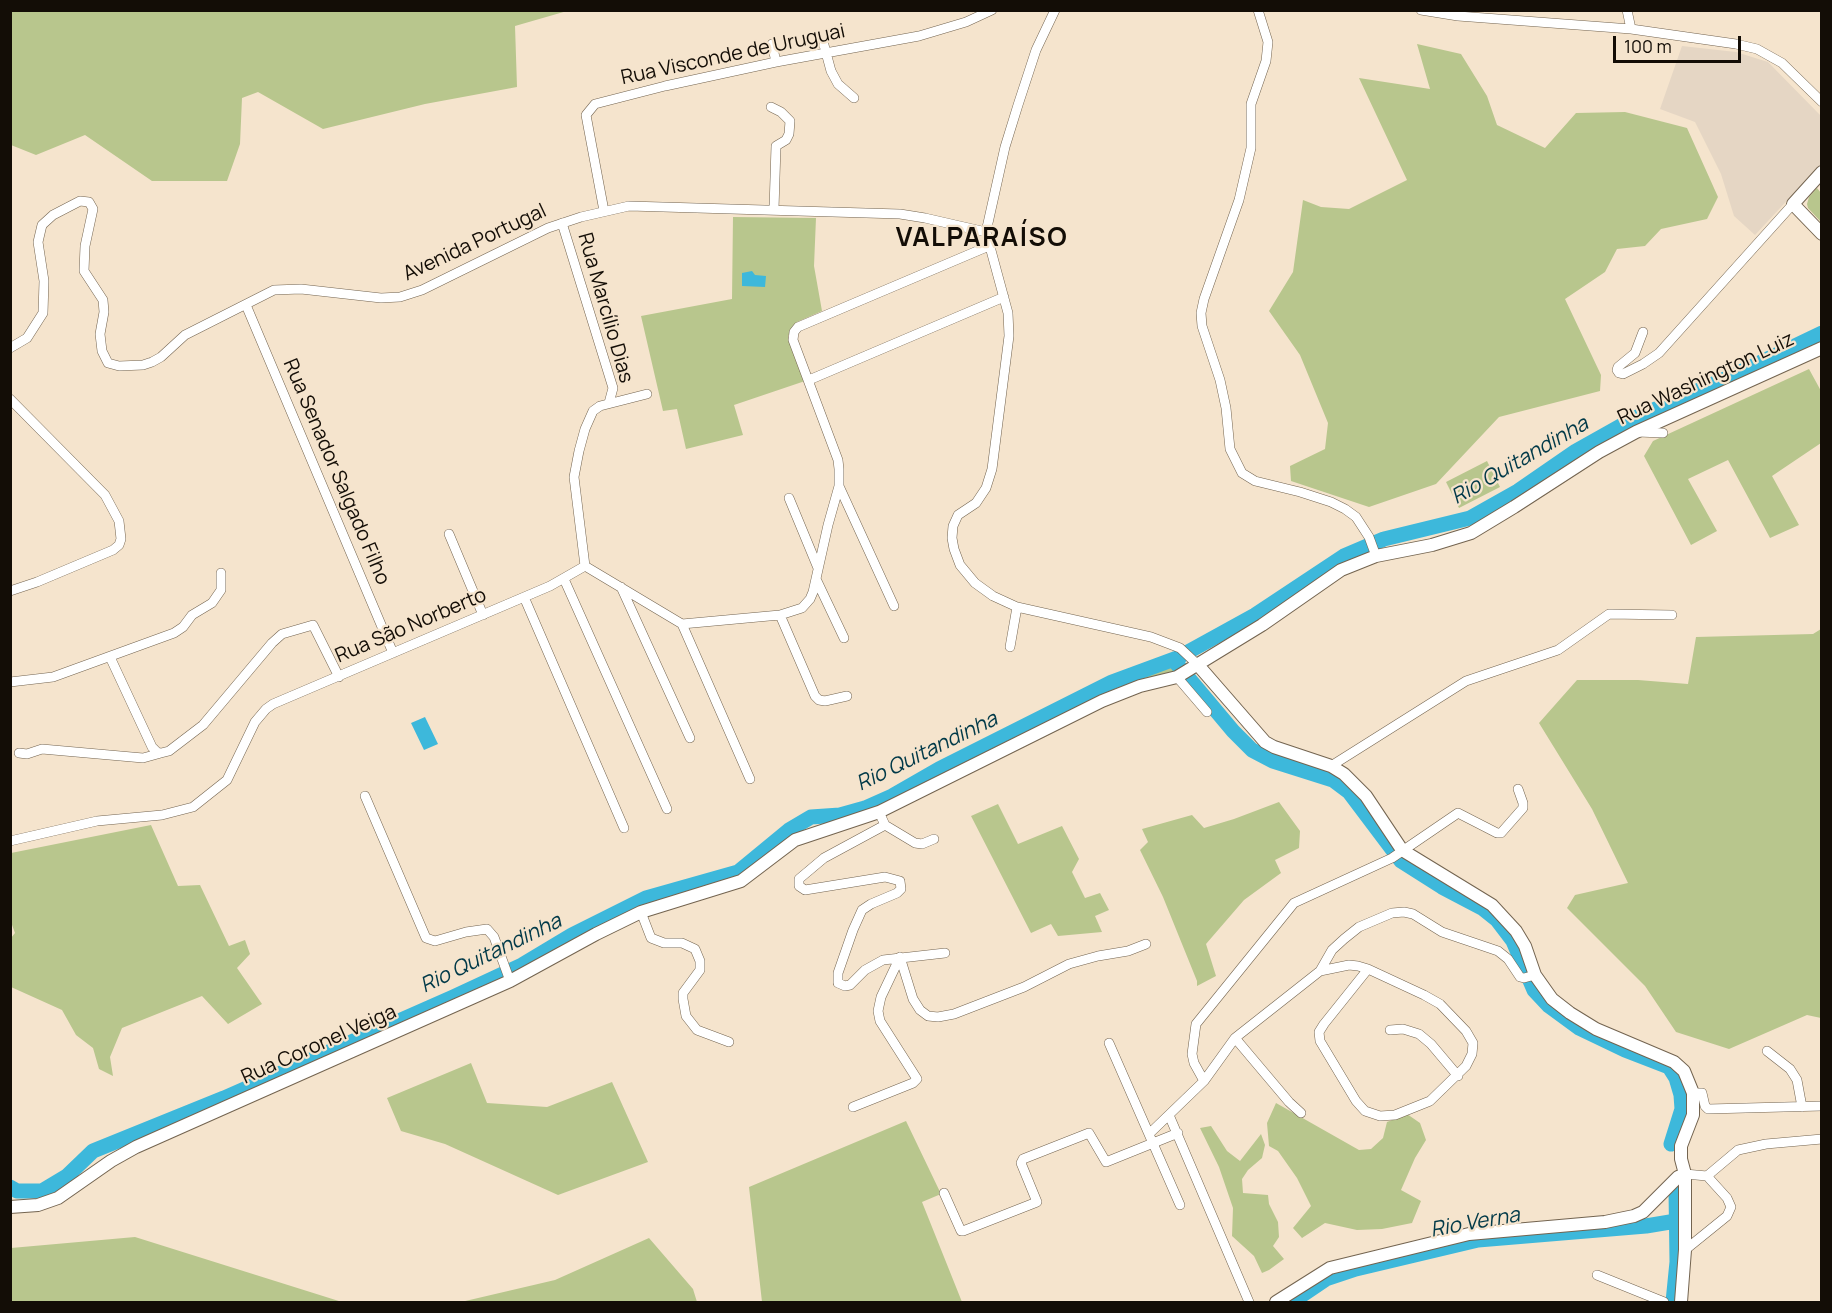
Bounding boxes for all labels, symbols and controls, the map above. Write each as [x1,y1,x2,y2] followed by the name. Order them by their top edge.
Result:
[619,20,847,90] street label: Rua Visconde de Uruguai
[1616,24,1744,62] scale bar
[1624,34,1672,58] text: 100 m
[400,199,550,287] street label: Avenida Portugal
[896,223,1068,255] district label: VALPARAÍSO
[572,230,638,386] street label: Rua Marcílio Dias
[1614,328,1798,430] street label: Rua Washington Luiz
[277,355,395,589] street label: Rua Senador Salgado Filho
[1447,412,1593,510] water label: Rio Quitandinha
[332,583,490,669] street label: Rua São Norberto
[852,707,1002,797] water label: Rio Quitandinha
[416,909,566,999] water label: Rio Quitandinha
[238,1000,400,1090] street label: Rua Coronel Veiga
[1428,1203,1522,1243] water label: Rio Verna

